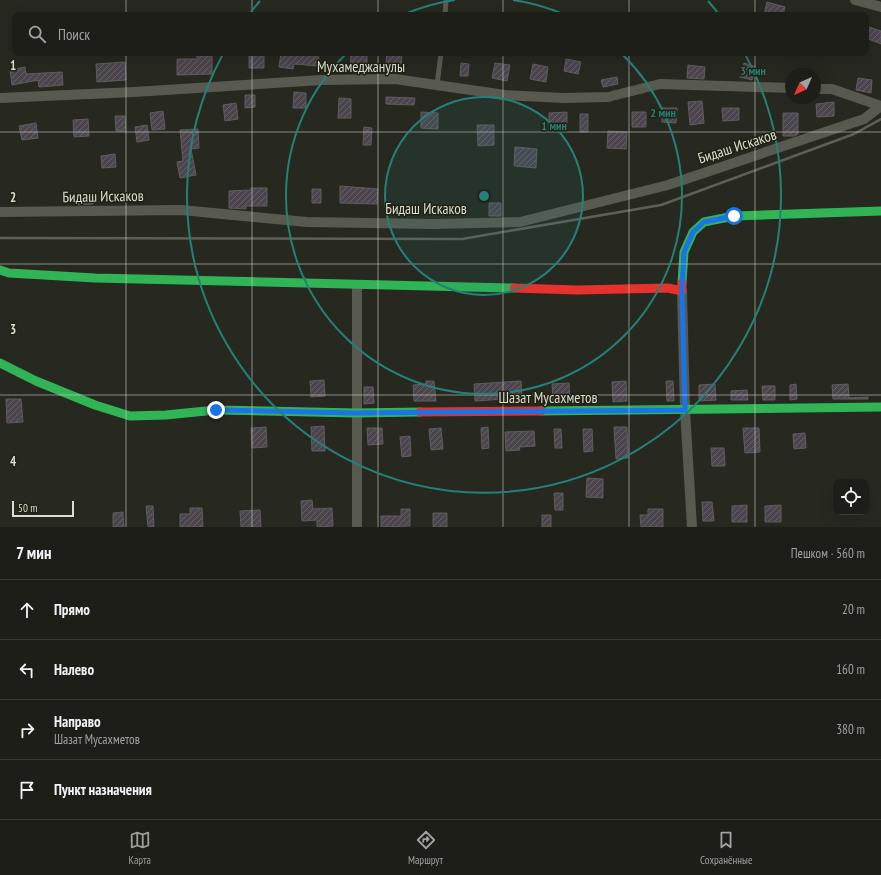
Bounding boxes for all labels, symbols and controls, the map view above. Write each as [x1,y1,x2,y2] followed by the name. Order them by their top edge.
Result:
[12,12,869,56] search box
[26,23,48,45] icon: search
[58,25,90,44] text: Поиск
[10,57,16,74] text: 1
[317,57,405,76] street label: Мухамеджанулы
[740,63,766,78] text: 3 мин
[785,68,821,104] north arrow
[650,105,676,120] text: 2 мин
[541,118,567,133] text: 1 мин
[695,124,779,168] street label: Бидаш Искаков
[62,186,144,206] street label: Бидаш Искаков
[10,189,16,206] text: 2
[477,189,491,203] centre of rings
[385,199,467,218] street label: Бидаш Искаков
[725,207,743,225] route start
[10,321,16,338] text: 3
[498,388,598,407] street label: Шазат Мусахметов
[207,401,225,419] route end
[10,453,17,470] text: 4
[833,479,869,515] map controls
[833,479,869,515] button: locate
[12,499,74,518] scale bar
[18,501,37,515] text: 50 m
[16,542,52,564] text: 7 мин
[791,545,865,562] text: Пешком · 560 m
[16,599,38,621] icon: ahead
[54,600,90,619] text: Прямо
[842,601,865,618] text: 20 m
[16,659,38,681] icon: left
[54,660,94,679] text: Налево
[836,661,865,678] text: 160 m
[54,712,101,731] text: Направо
[16,719,38,741] icon: right
[836,721,865,738] text: 380 m
[54,731,140,748] text: Шазат Мусахметов
[16,779,38,801] icon: arrive
[54,780,152,799] text: Пункт назначения
[129,829,151,867] tab: Карта
[408,829,443,867] tab: Маршрут
[700,829,752,867] tab: Сохранённые

